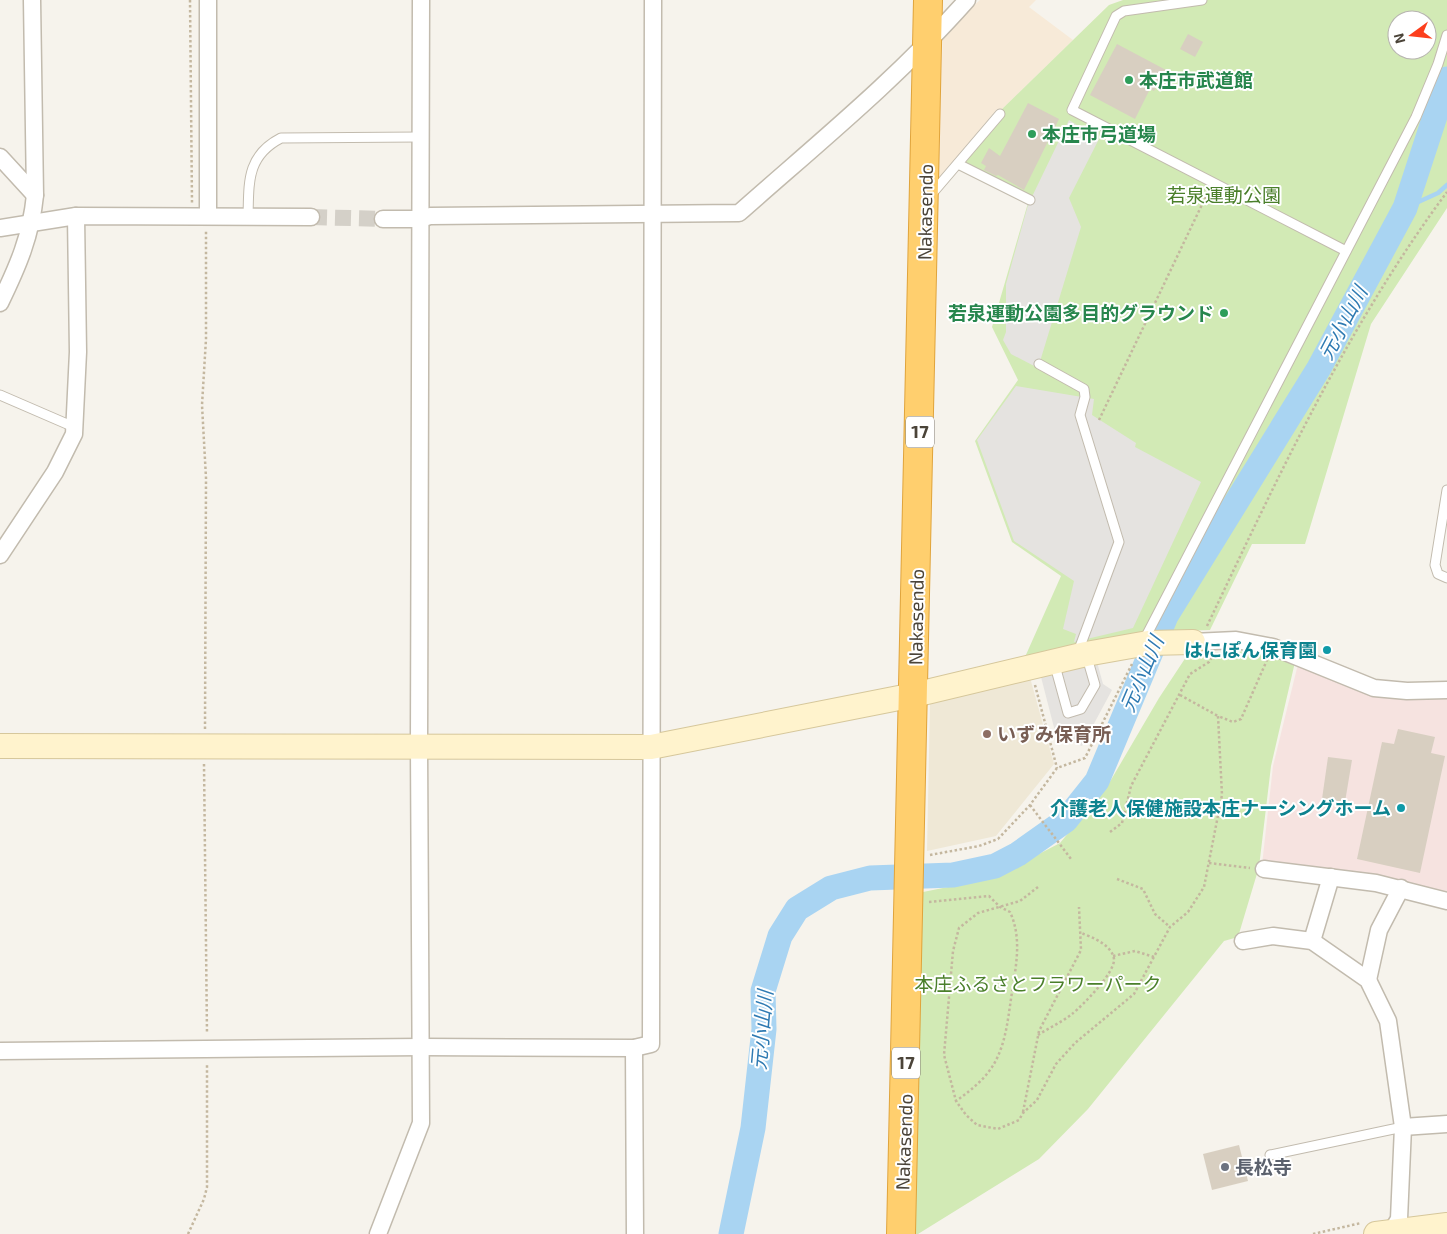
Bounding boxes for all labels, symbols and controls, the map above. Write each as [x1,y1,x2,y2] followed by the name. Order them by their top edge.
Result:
[1387,10,1437,60] north arrow
[1389,31,1408,46] text: N
[1139,68,1253,91] place label: 本庄市武道館
[1123,74,1135,86] marker: 本庄市武道館
[1042,122,1156,145] place label: 本庄市弓道場
[1026,128,1038,140] marker: 本庄市弓道場
[912,164,937,260] street label: Nakasendo
[1167,183,1281,206] park label: 若泉運動公園
[1313,280,1372,363] water label: 元小山川
[948,301,1214,324] place label: 若泉運動公園多目的グラウンド
[1218,307,1230,319] marker: 若泉運動公園多目的グラウンド
[906,417,934,448] road number: 17
[903,569,928,665] street label: Nakasendo
[1114,630,1169,715] water label: 元小山川
[1184,638,1317,661] place label: はにぽん保育園
[1321,644,1333,656] marker: はにぽん保育園
[997,722,1111,745] place label: いずみ保育所
[981,728,993,740] marker: いずみ保育所
[1050,796,1391,819] place label: 介護老人保健施設本庄ナーシングホーム
[1395,802,1407,814] marker: 介護老人保健施設本庄ナーシングホーム
[915,972,1161,995] park label: 本庄ふるさとフラワーパーク
[746,987,777,1071] water label: 元小山川
[892,1048,920,1078] road number: 17
[890,1093,917,1191] street label: Nakasendo
[1235,1155,1292,1178] place label: 長松寺
[1219,1161,1231,1173] marker: 長松寺

